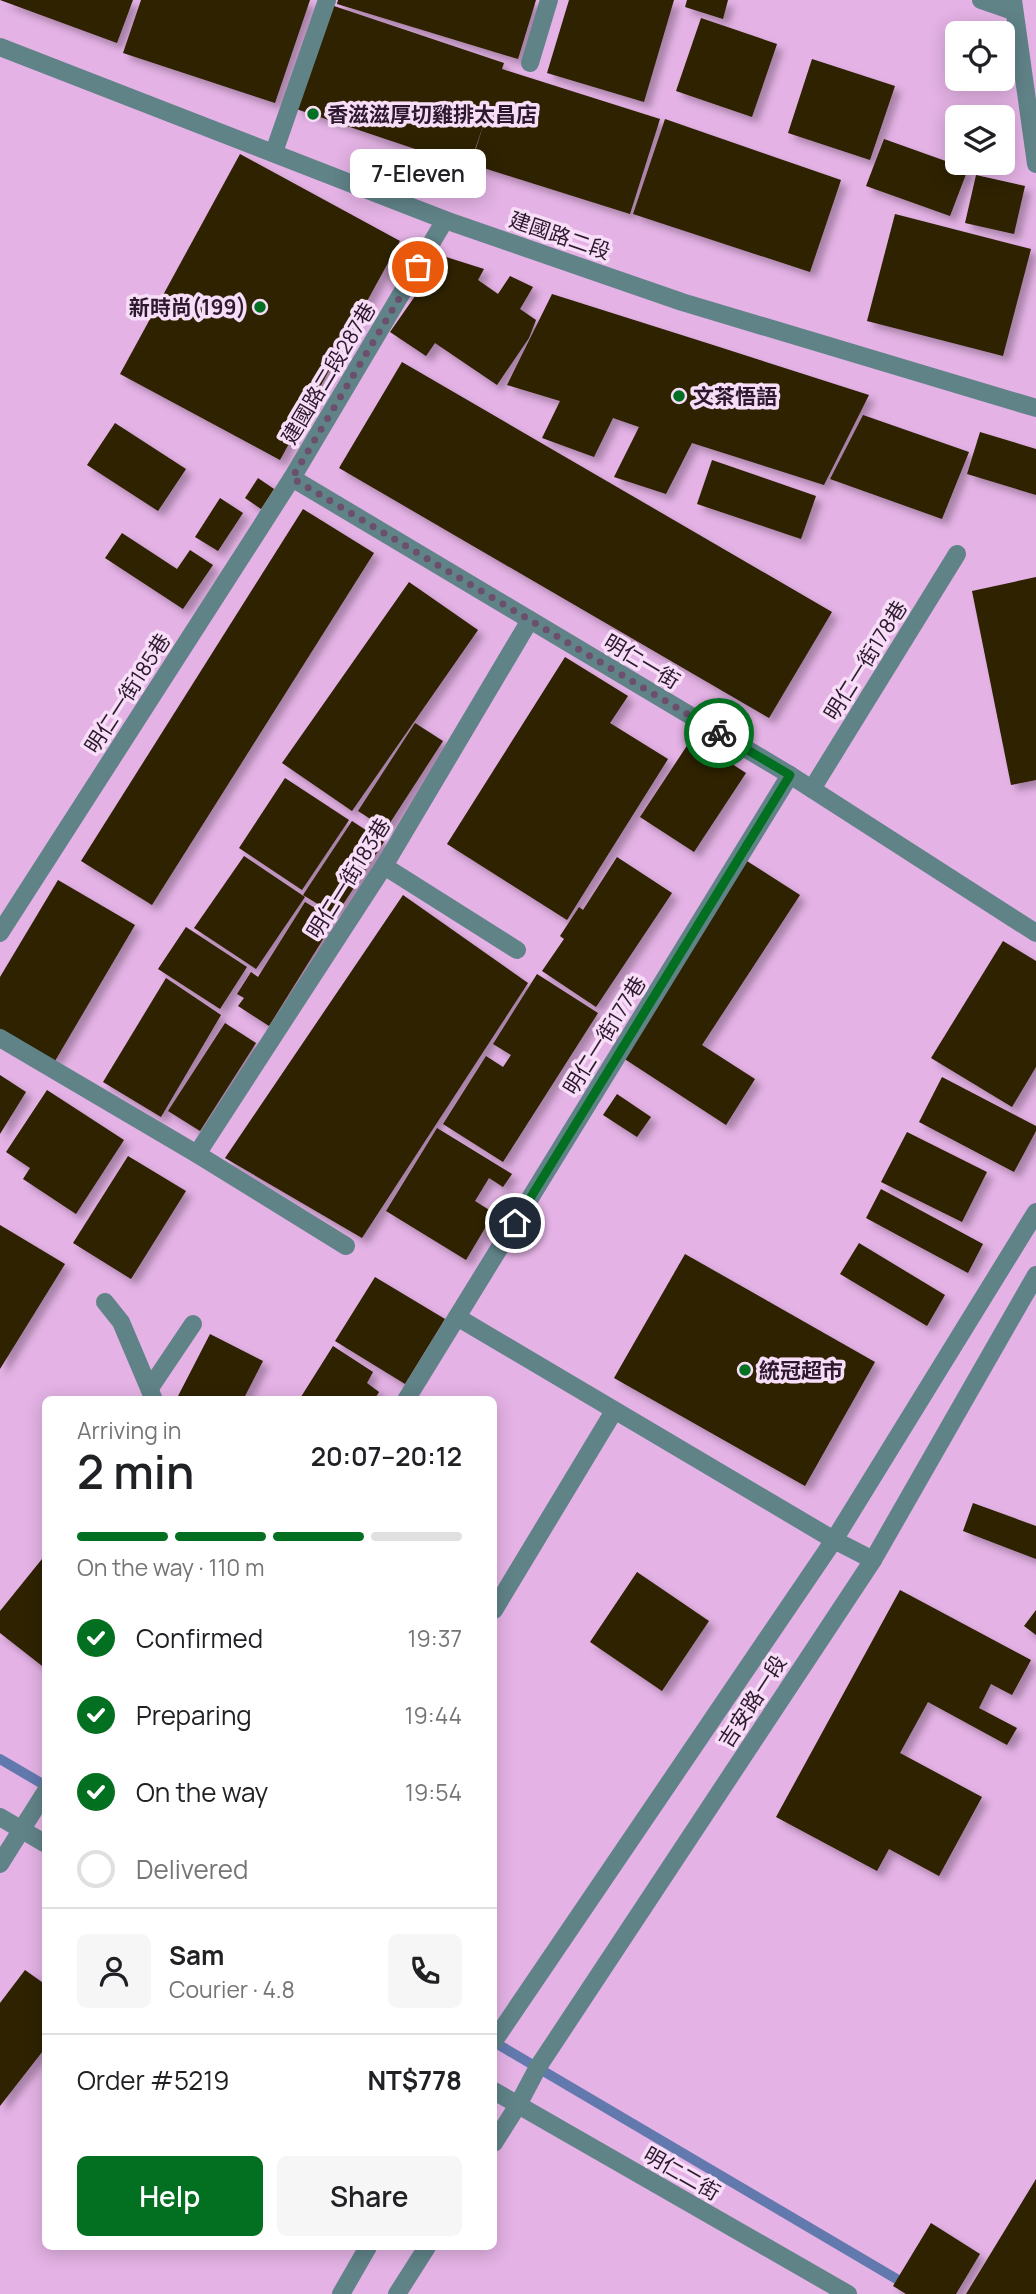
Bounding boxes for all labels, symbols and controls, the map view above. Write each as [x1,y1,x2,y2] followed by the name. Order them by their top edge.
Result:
[945,21,1015,175] map controls
[945,21,1015,91] button: locate
[327,100,537,128] place label: 香滋滋厚切雞排太昌店
[945,105,1015,175] button: layers
[305,106,321,122] marker: 香滋滋厚切雞排太昌店
[350,148,486,197] callout: 7-Eleven
[371,157,465,189] text: 7-Eleven
[506,205,614,265] street label: 建國路二段
[388,237,448,297] pin
[399,248,437,286] icon: bag
[129,293,246,321] place label: 新時尚(199)
[275,297,381,449] street label: 建國路二段287巷
[252,299,268,315] marker: 新時尚(199)
[693,382,777,410] place label: 文茶悟語
[671,388,687,404] marker: 文茶悟語
[817,595,913,725] street label: 明仁一街178巷
[599,627,685,695] street label: 明仁一街
[78,628,176,758] street label: 明仁一街185巷
[684,698,754,768] courier
[700,714,738,752] icon: bike
[300,812,396,944] street label: 明仁一街183巷
[556,970,652,1100] street label: 明仁一街177巷
[485,1193,545,1253] pin
[496,1204,534,1242] icon: home
[759,1356,843,1384] place label: 統冠超市
[737,1362,753,1378] marker: 統冠超市
[77,1414,182,1446] text: Arriving in
[311,1438,462,1474] text: 20:07–20:12
[77,1440,194,1503] text: 2 min
[77,1551,264,1583] text: On the way · 110 m
[77,1619,115,1657] icon: check
[136,1620,263,1656] text: Confirmed
[408,1622,462,1654] text: 19:37
[712,1649,792,1753] street label: 吉安路一段
[77,1696,115,1734] icon: check
[136,1697,252,1733] text: Preparing
[405,1699,462,1731] text: 19:44
[77,1773,115,1811] icon: check
[136,1774,268,1810] text: On the way
[405,1776,462,1808] text: 19:54
[136,1851,248,1887] text: Delivered
[77,1934,151,2008] button: person
[388,1934,462,2008] button: phone
[169,1937,224,1973] text: Sam
[169,1973,295,2005] text: Courier · 4.8
[77,2062,229,2098] text: Order #5219
[367,2062,462,2098] text: NT$778
[639,2140,725,2206] street label: 明仁二街
[77,2156,263,2236] button: Help
[277,2156,462,2236] button: Share

